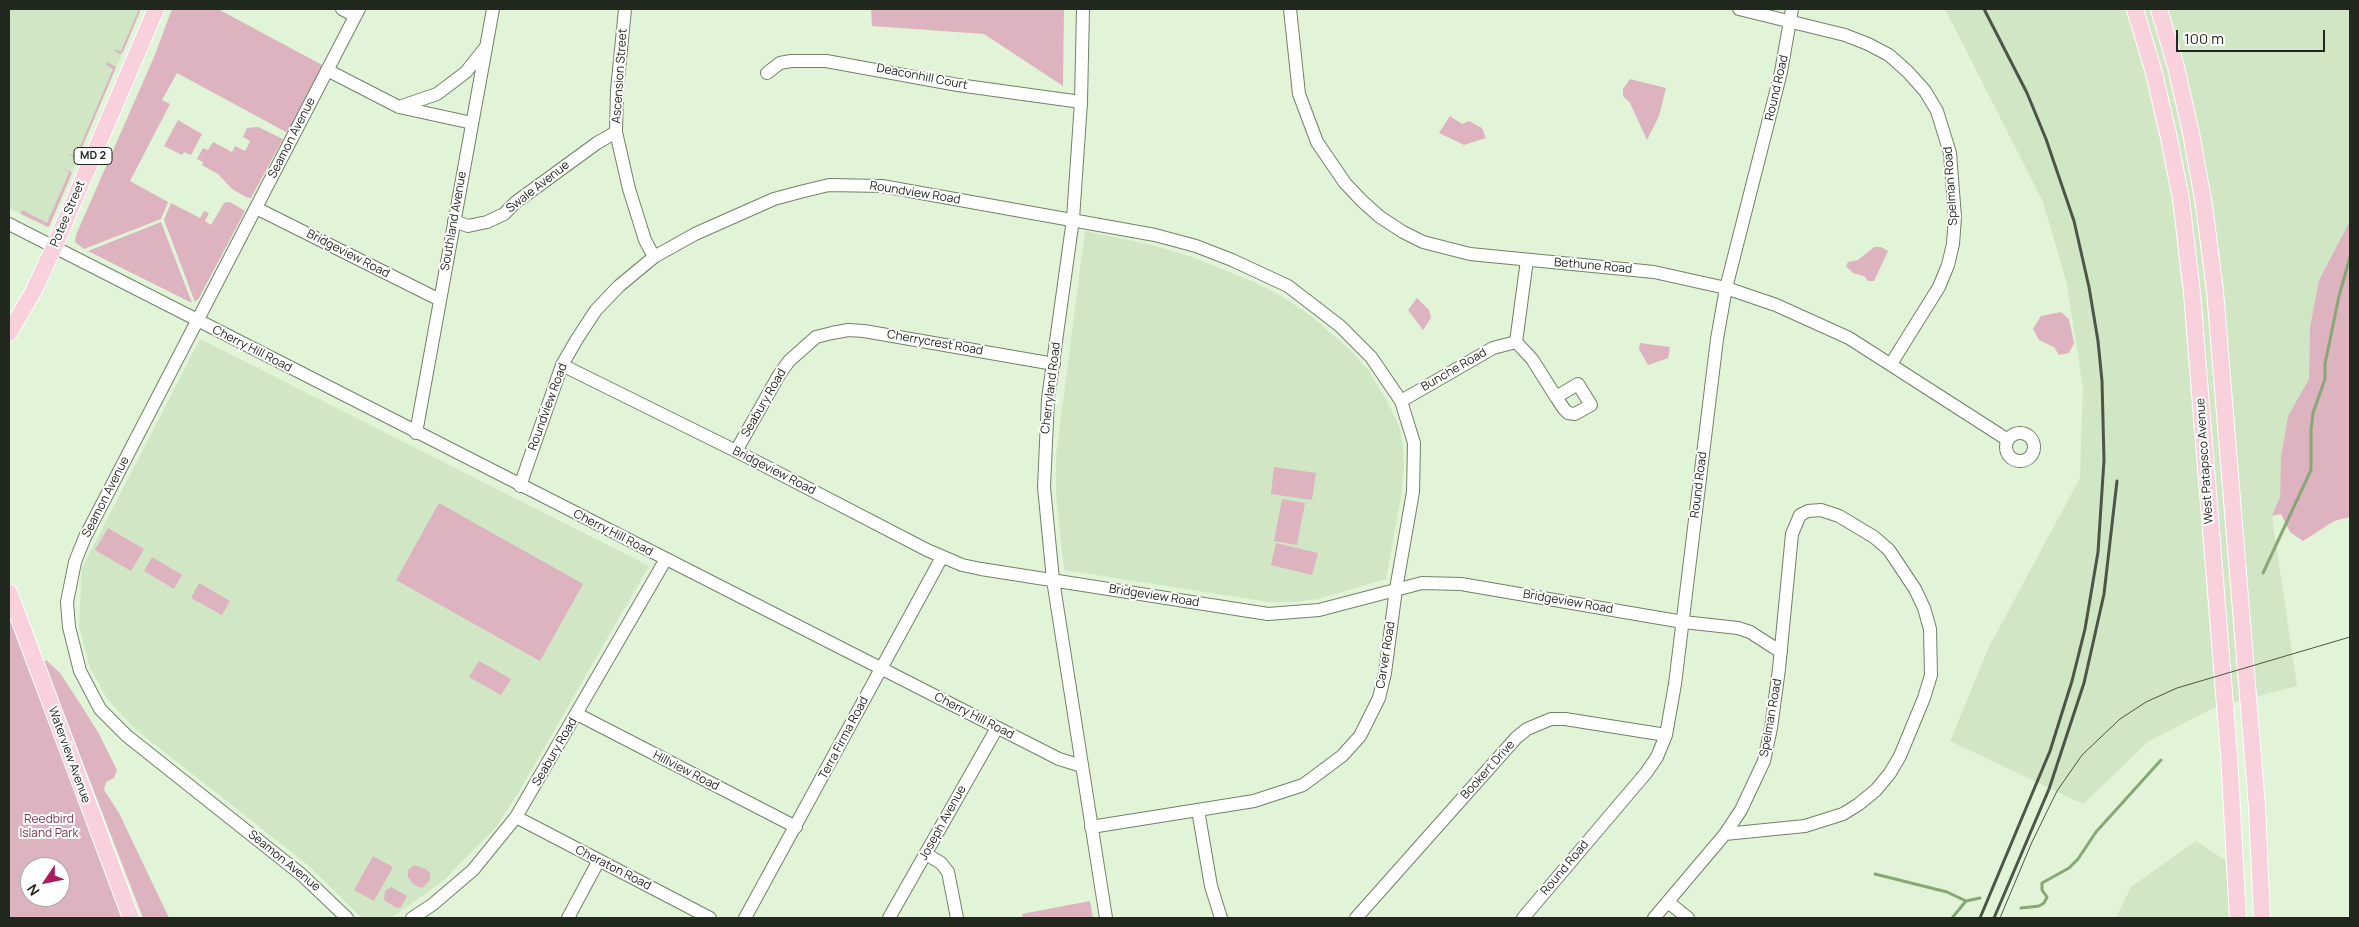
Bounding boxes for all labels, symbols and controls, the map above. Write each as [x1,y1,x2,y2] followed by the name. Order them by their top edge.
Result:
[2179,20,2328,52] scale bar
[609,28,631,124] street label: Ascension Street
[2184,28,2224,49] text: 100 m
[1762,54,1792,122] street label: Round Road
[875,61,969,93] street label: Deaconhill Court
[265,95,319,181] street label: Seamon Avenue
[1941,146,1961,226] street label: Spelman Road
[74,148,112,164] road number: MD 2
[504,158,572,216] street label: Swale Avenue
[438,170,470,272] street label: Southland Avenue
[48,179,88,249] street label: Potee Street
[869,179,961,207] street label: Roundview Road
[304,227,392,281] street label: Bridgeview Road
[1553,255,1633,277] street label: Bethune Road
[210,323,294,375] street label: Cherry Hill Road
[886,327,984,359] street label: Cherrycrest Road
[1038,341,1064,435] street label: Cherryland Road
[1419,345,1489,395] street label: Bunche Road
[526,361,570,453] street label: Roundview Road
[739,366,789,440] street label: Seabury Road
[2193,397,2217,525] street label: West Patapsco Avenue
[730,444,818,498] street label: Bridgeview Road
[1688,451,1710,519] street label: Round Road
[79,454,133,540] street label: Seamon Avenue
[571,507,655,559] street label: Cherry Hill Road
[1108,582,1200,610] street label: Bridgeview Road
[1522,587,1614,617] street label: Bridgeview Road
[1374,620,1398,690] street label: Carver Road
[1757,678,1785,758] street label: Spelman Road
[932,690,1016,742] street label: Cherry Hill Road
[816,694,872,782] street label: Terra Firma Road
[45,705,93,805] street label: Waterview Avenue
[530,715,580,789] street label: Seabury Road
[1458,738,1518,802] street label: Bookert Drive
[651,748,721,794] street label: Hillview Road
[916,783,970,863] street label: Joseph Avenue
[19,813,79,841] park label: Reedbird Island Park
[245,827,323,895] street label: Seamon Avenue
[1538,838,1592,898] street label: Round Road
[573,843,653,893] street label: Cheraton Road
[20,857,70,907] north arrow
[22,881,44,900] text: N

